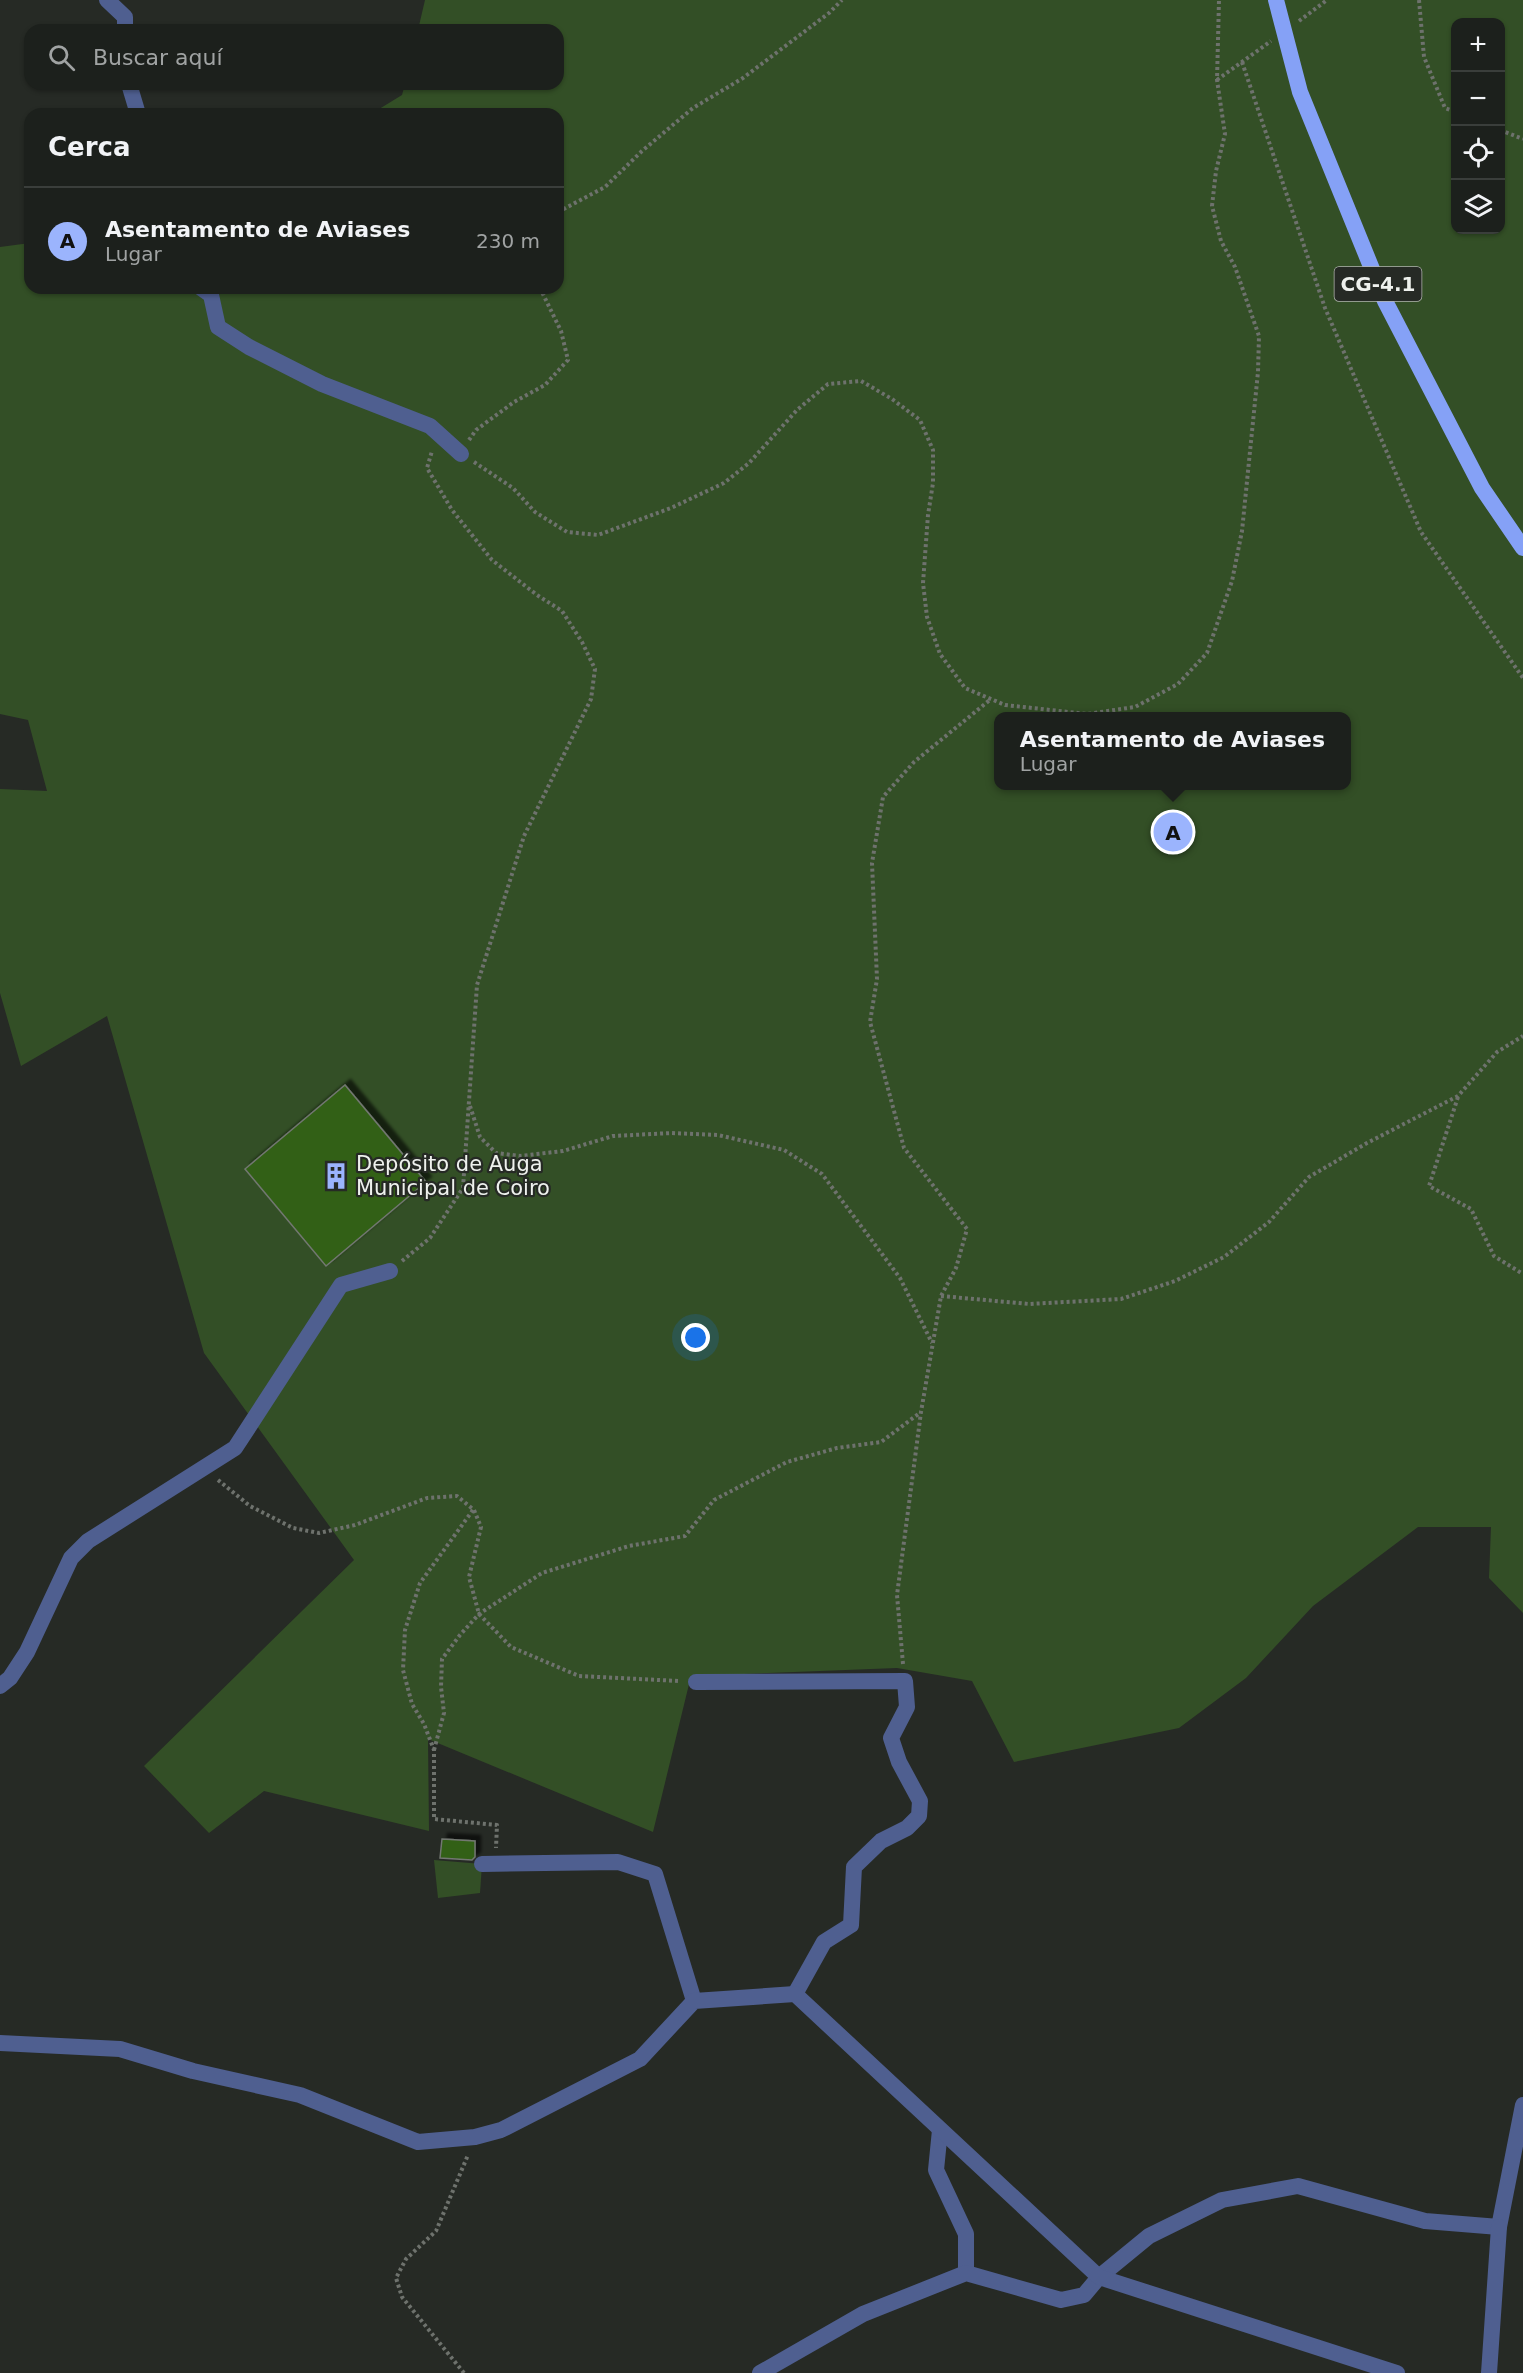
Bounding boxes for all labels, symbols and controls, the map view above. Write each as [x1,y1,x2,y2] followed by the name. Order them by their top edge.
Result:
[1451,18,1505,234] map controls
[1451,18,1505,72] button: +
[24,24,564,90] search box
[45,41,78,74] icon: search
[93,45,223,70] text: Buscar aquí
[1451,72,1505,126] button: −
[1451,126,1505,180] button: locate
[48,132,131,162] text: Cerca
[1451,180,1505,234] button: layers
[105,217,410,242] text: Asentamento de Aviases
[60,229,75,253] text: A
[476,229,540,253] text: 230 m
[105,242,162,266] text: Lugar
[1334,267,1422,301] road number: CG-4.1
[994,712,1351,790] popup
[1020,727,1325,752] text: Asentamento de Aviases
[1020,752,1077,776] text: Lugar
[1154,810,1192,854] pin: A
[356,1152,550,1200] place label: Depósito de Auga Municipal de Coiro
[321,1161,351,1191] building icon: Depósito de Auga Municipal de Coiro
[681,1323,710,1352] your location

